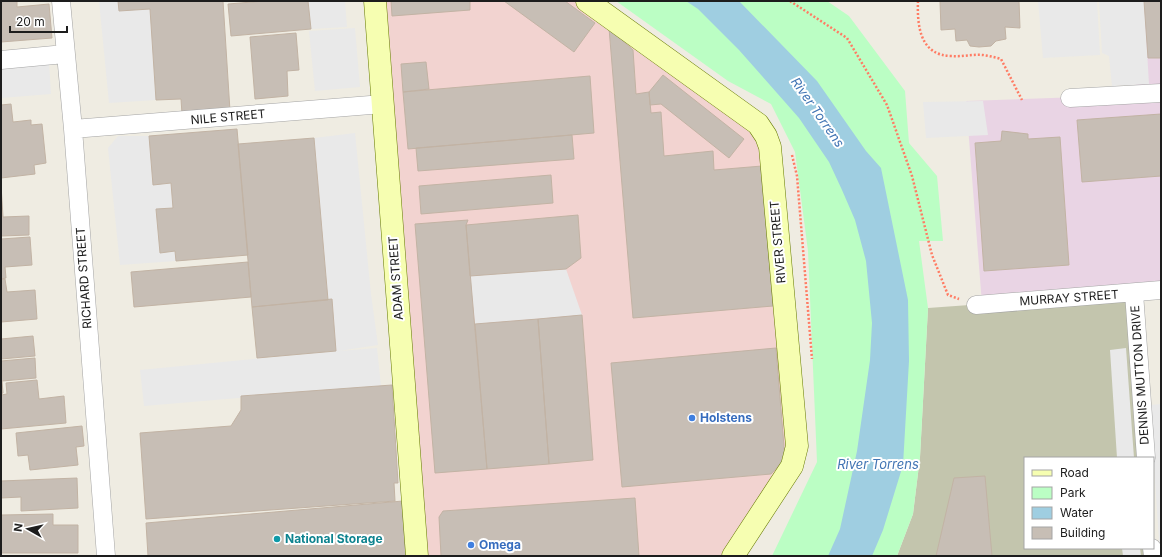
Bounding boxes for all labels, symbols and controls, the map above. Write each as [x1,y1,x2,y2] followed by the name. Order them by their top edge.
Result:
[10,8,67,34] scale bar
[16,14,45,29] text: 20 m
[788,74,848,150] water label: River Torrens
[190,106,266,127] street label: NILE STREET
[766,200,789,284] street label: RIVER STREET
[72,226,95,329] street label: RICHARD STREET
[385,235,406,321] street label: ADAM STREET
[1019,287,1119,308] street label: MURRAY STREET
[1127,305,1152,445] street label: DENNIS MUTTON DRIVE
[700,410,752,425] place label: Holstens
[687,413,697,423] marker: Holstens
[837,456,919,472] water label: River Torrens
[1024,457,1154,549] legend
[1060,465,1089,480] text: Road
[1060,485,1086,500] text: Park
[1060,505,1094,520] text: Water
[8,509,48,549] north arrow
[11,522,26,533] text: N
[1060,525,1105,540] text: Building
[285,531,383,546] place label: National Storage
[272,534,282,544] marker: National Storage
[479,537,521,552] place label: Omega
[466,540,476,550] marker: Omega

